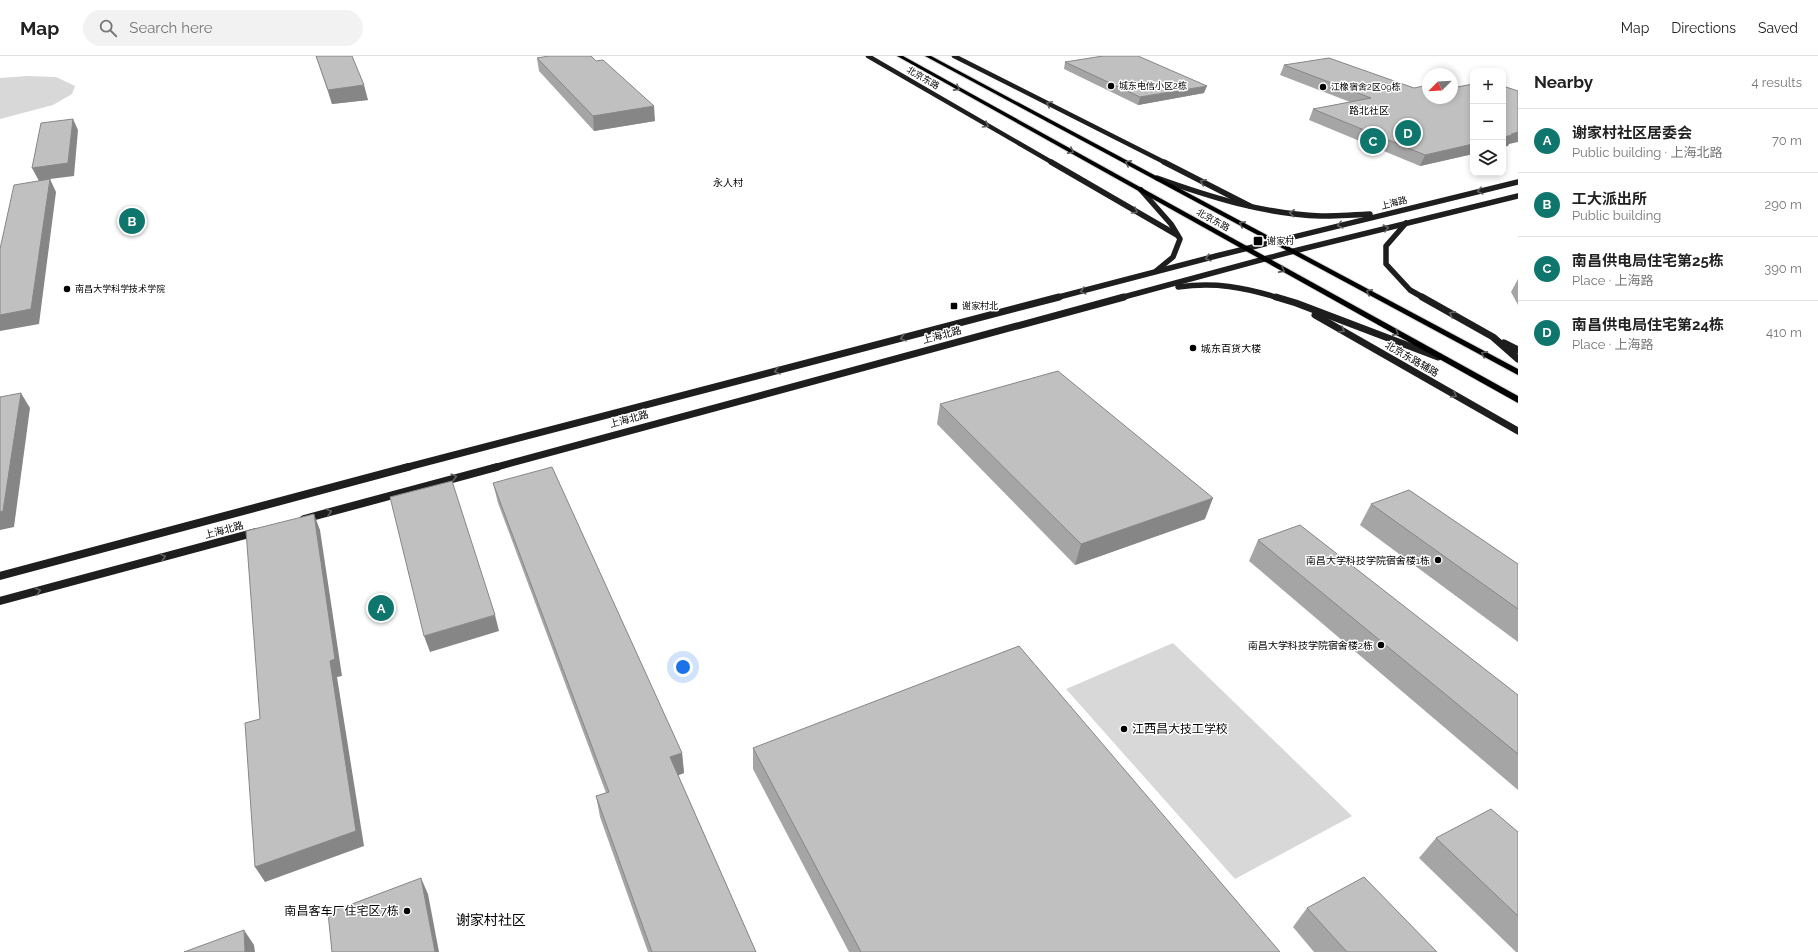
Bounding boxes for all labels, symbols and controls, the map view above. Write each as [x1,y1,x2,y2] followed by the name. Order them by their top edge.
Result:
[83,10,363,46] search box
[20,17,59,39] text: Map
[97,17,119,39] icon: search
[129,19,213,37] text: Search here
[1621,20,1649,36] text: Map
[1671,20,1736,36] text: Directions
[1758,20,1798,36] text: Saved
[905,65,941,91] street label: 北京东路
[1422,68,1458,104] north arrow
[1470,68,1506,176] map controls
[1470,68,1506,104] button: +
[1534,72,1593,92] text: Nearby
[1751,75,1802,90] text: 4 results
[1119,80,1187,91] place label: 城东电信小区2栋
[1106,81,1116,91] marker: 城东电信小区2栋
[1331,81,1400,92] place label: 江橡宿舍2区09栋
[1318,82,1328,92] marker: 江橡宿舍2区09栋
[953,84,960,91] one-way arrow
[1046,102,1054,109] one-way arrow
[1470,104,1506,140] button: −
[1349,105,1389,116] district label: 路北社区
[1395,118,1421,148] pin: D
[982,120,990,127] one-way arrow
[1572,124,1692,142] text: 谢家村社区居委会
[1360,126,1386,156] pin: C
[1543,133,1551,148] text: A
[1772,133,1802,148] text: 70 m
[1470,140,1506,176] button: layers
[1572,145,1722,160] text: Public building · 上海北路
[1067,147,1074,154] one-way arrow
[1124,160,1132,168] one-way arrow
[713,177,743,188] district label: 永人村
[1199,180,1207,187] one-way arrow
[1477,186,1484,195] one-way arrow
[1572,190,1647,208] text: 工大派出所
[1380,195,1408,211] street label: 上海路
[1543,197,1551,212] text: B
[1764,197,1802,212] text: 290 m
[119,206,145,236] pin: B
[1131,206,1138,213] one-way arrow
[1195,207,1231,233] street label: 北京东路
[1572,208,1661,223] text: Public building
[1289,209,1295,218] one-way arrow
[1337,220,1344,229] one-way arrow
[1239,221,1247,229] one-way arrow
[1383,224,1390,233] one-way arrow
[1252,235,1264,247] marker: 谢家村
[1267,235,1294,246] place label: 谢家村
[1572,252,1724,270] text: 南昌供电局住宅第25栋
[1205,253,1212,262] one-way arrow
[1543,261,1551,276] text: C
[1764,261,1802,276] text: 390 m
[1278,265,1285,272] one-way arrow
[1572,273,1654,288] text: Place · 上海路
[62,284,72,294] marker: 南昌大学科学技术学院
[75,284,165,294] place label: 南昌大学科学技术学院
[1079,286,1086,295] one-way arrow
[1366,289,1374,297] one-way arrow
[962,300,998,311] place label: 谢家村北
[949,301,959,311] marker: 谢家村北
[1448,311,1456,318] one-way arrow
[1572,316,1724,334] text: 南昌供电局住宅第24栋
[921,325,963,345] street label: 上海北路
[1338,325,1345,332] one-way arrow
[1542,325,1552,340] text: D
[1766,325,1802,340] text: 410 m
[1392,328,1399,335] one-way arrow
[900,333,907,342] one-way arrow
[1572,337,1654,352] text: Place · 上海路
[1383,339,1441,379] street label: 北京东路辅路
[1188,343,1198,353] marker: 城东百货大楼
[1201,343,1261,354] place label: 城东百货大楼
[1481,351,1488,358] one-way arrow
[774,366,781,375] one-way arrow
[1450,390,1457,397] one-way arrow
[608,409,650,429] street label: 上海北路
[451,474,458,482] one-way arrow
[325,508,332,517] one-way arrow
[203,520,245,540] street label: 上海北路
[159,553,166,562] one-way arrow
[1306,555,1430,566] place label: 南昌大学科技学院宿舍楼1栋
[1433,555,1443,565] marker: 南昌大学科技学院宿舍楼1栋
[34,587,41,596] one-way arrow
[368,593,394,623] pin: A
[1248,640,1373,651] place label: 南昌大学科技学院宿舍楼2栋
[1376,640,1386,650] marker: 南昌大学科技学院宿舍楼2栋
[673,657,693,677] your location
[1132,722,1228,736] place label: 江西昌大技工学校
[1119,724,1129,734] marker: 江西昌大技工学校
[285,904,399,918] place label: 南昌客车厂住宅区7栋
[402,906,412,916] marker: 南昌客车厂住宅区7栋
[456,912,526,928] district label: 谢家村社区

